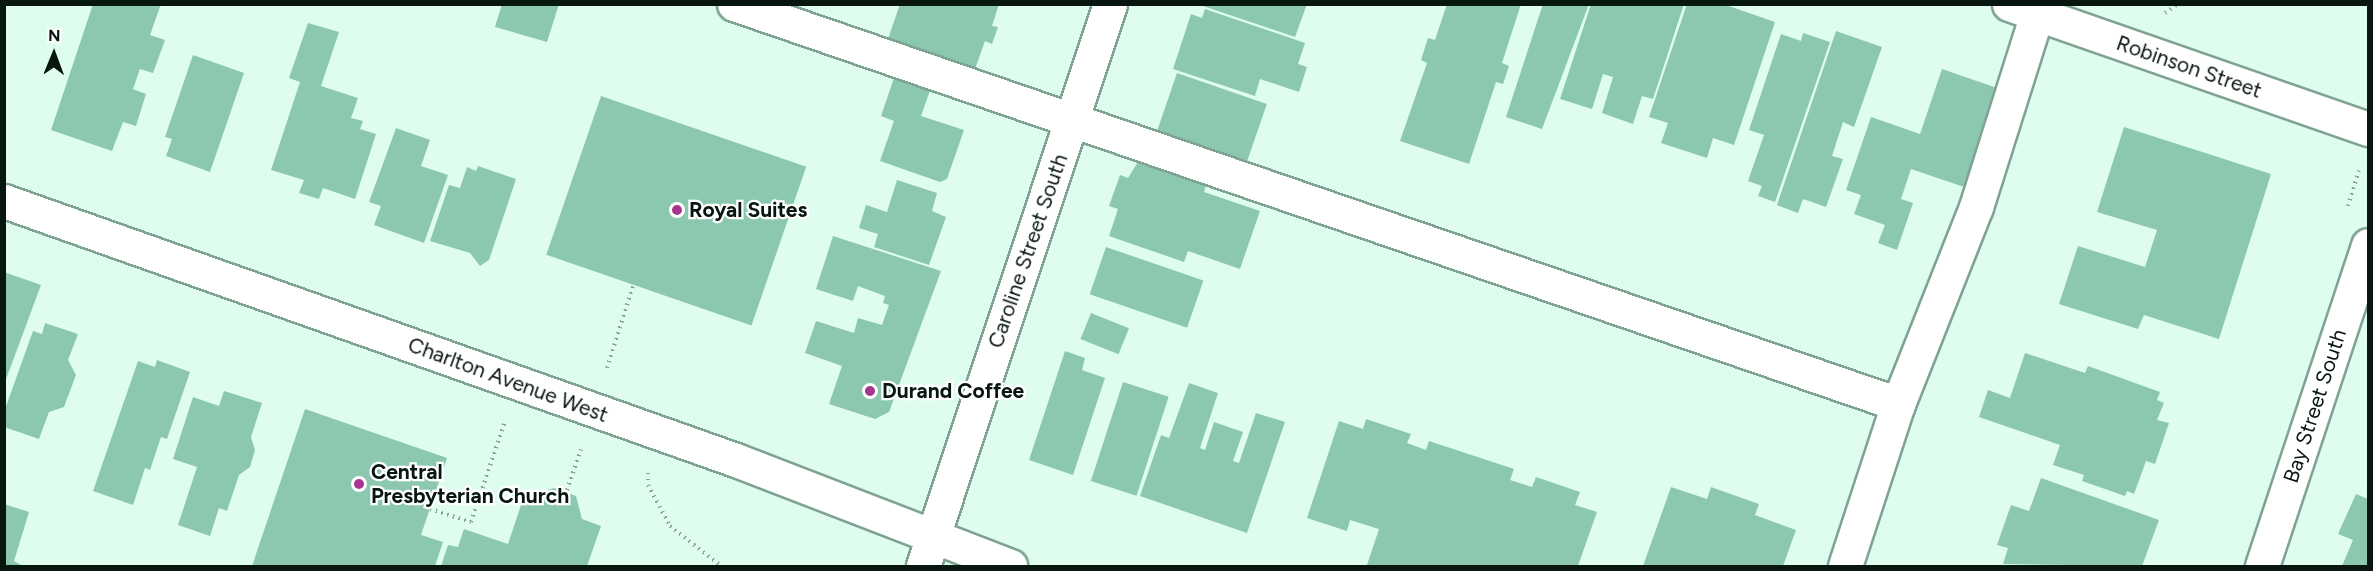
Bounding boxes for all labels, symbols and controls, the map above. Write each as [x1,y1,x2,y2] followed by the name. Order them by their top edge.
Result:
[24,24,84,84] north arrow
[48,26,61,45] text: N
[2113,30,2265,104] street label: Robinson Street
[983,151,1073,351] street label: Caroline Street South
[689,197,807,223] place label: Royal Suites
[670,203,684,217] marker: Royal Suites
[2278,326,2352,486] street label: Bay Street South
[405,332,611,428] street label: Charlton Avenue West
[882,378,1024,404] place label: Durand Coffee
[863,384,877,398] marker: Durand Coffee
[371,459,569,509] place label: Central Presbyterian Church
[352,477,366,491] marker: Central Presbyterian Church

